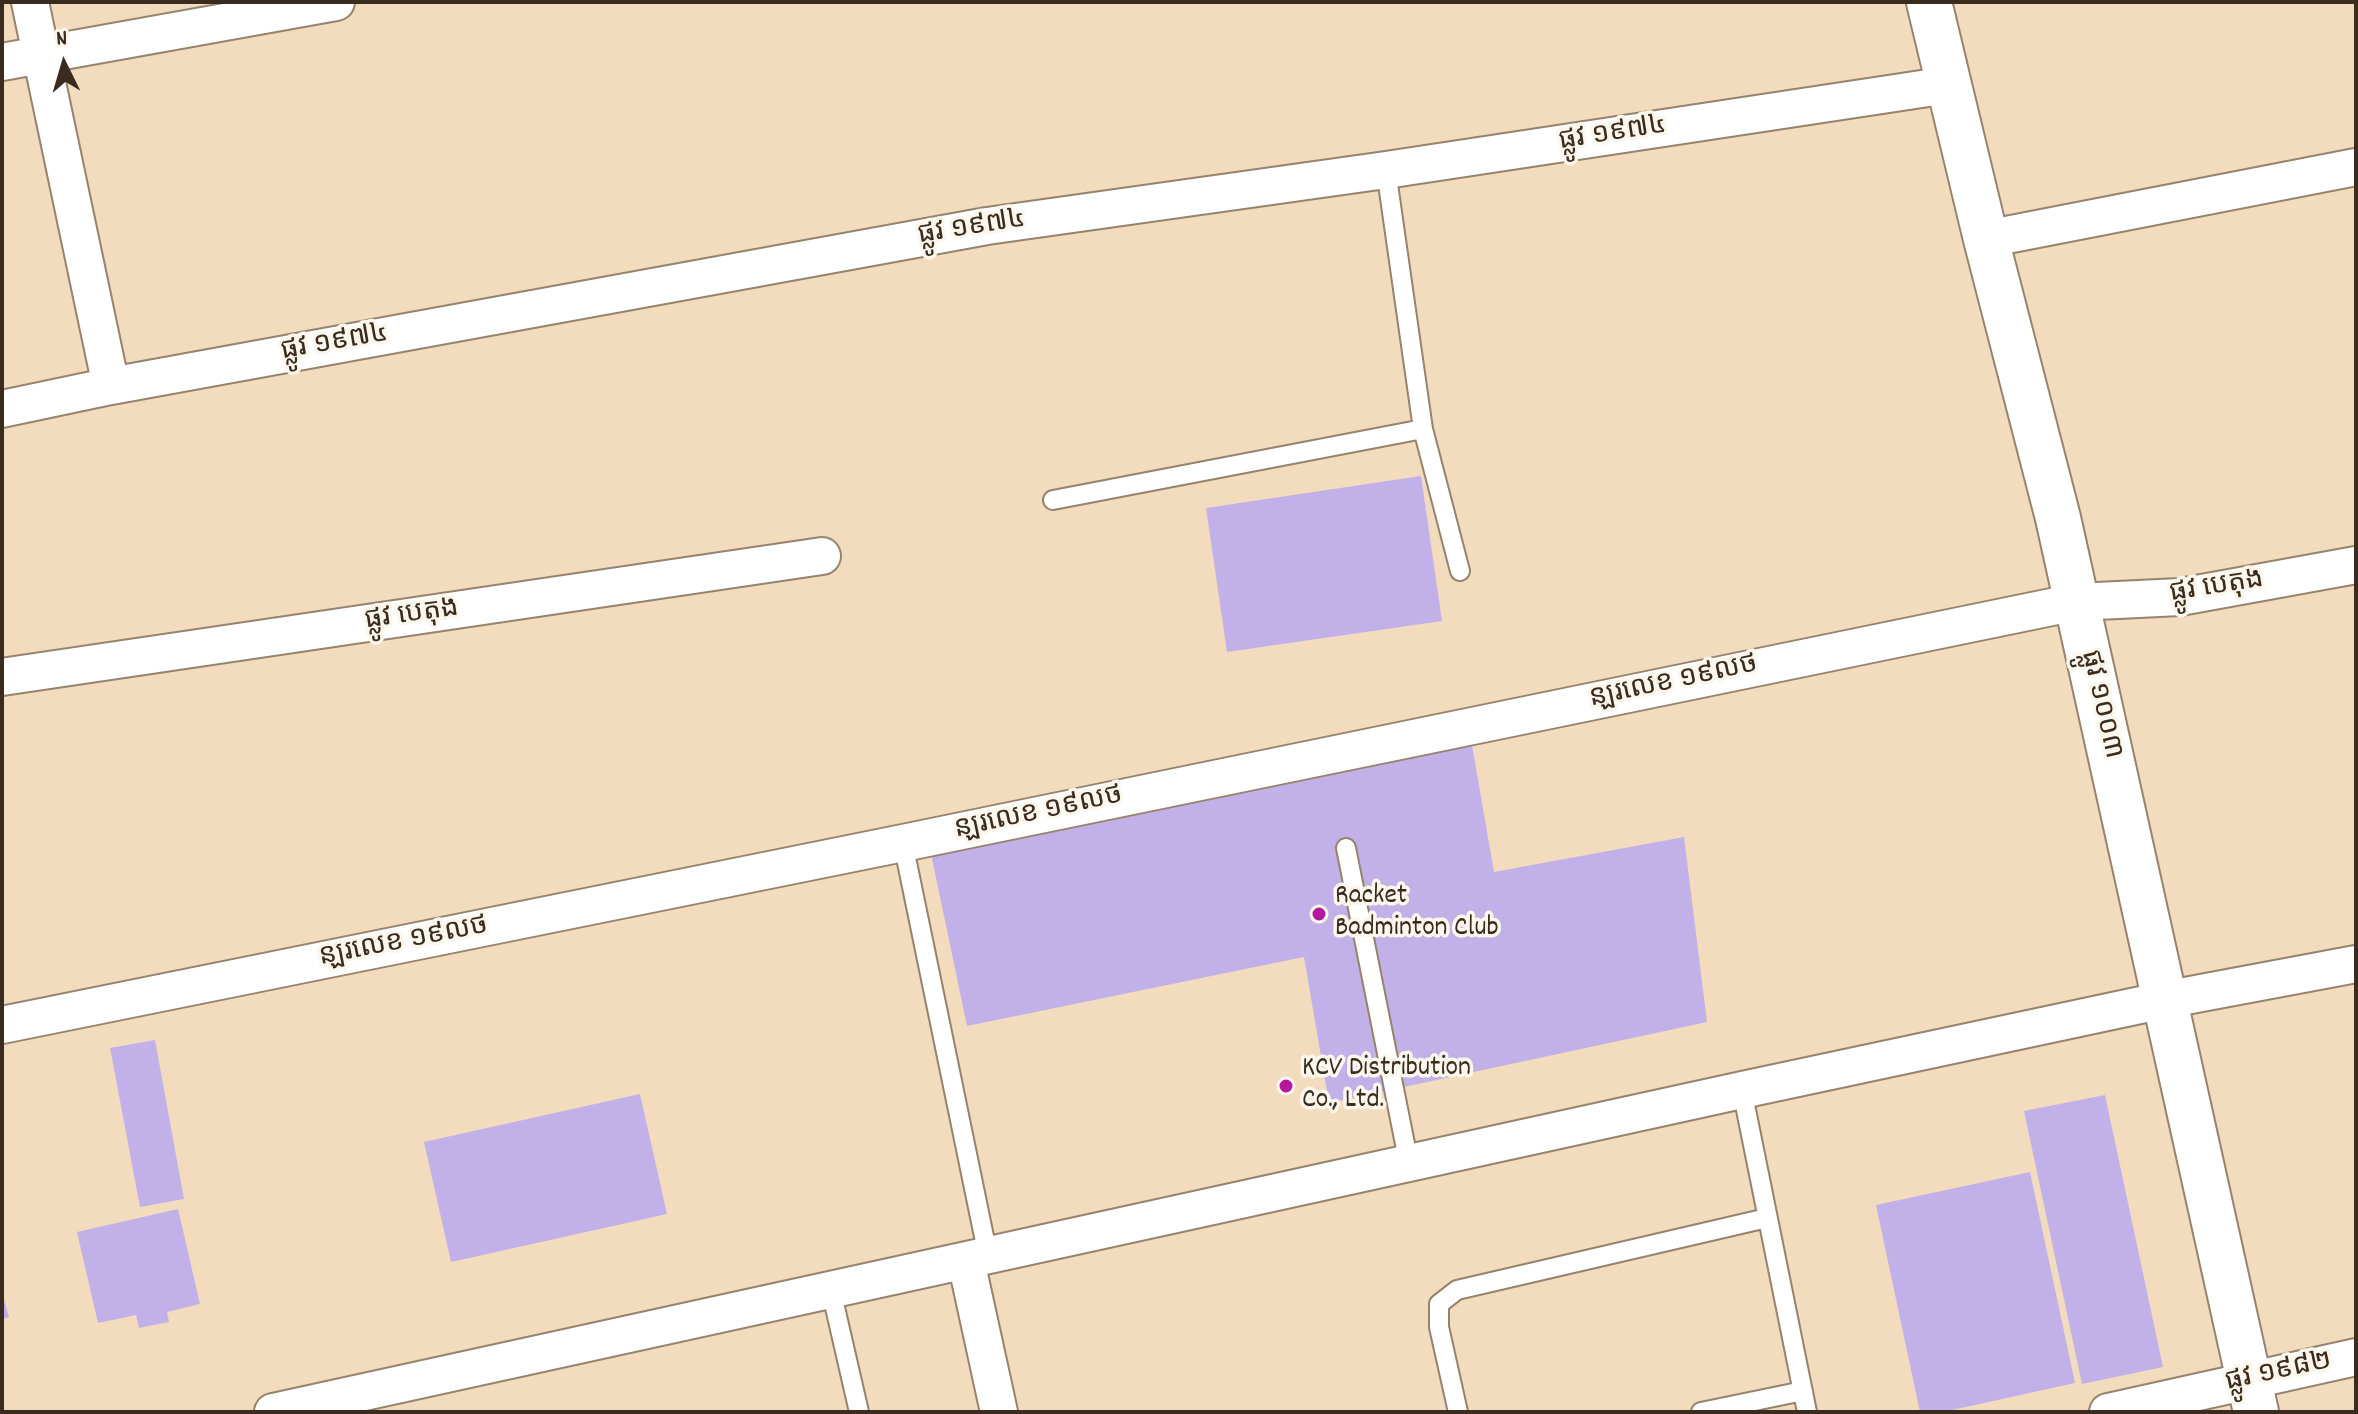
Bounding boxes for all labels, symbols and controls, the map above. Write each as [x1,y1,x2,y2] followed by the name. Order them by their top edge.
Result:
[24,24,104,104] north arrow
[55,24,69,56] text: N
[1557,111,1669,161] street label: ផ្លូវ ១៩៧៤
[916,205,1028,255] street label: ផ្លូវ ១៩៧៤
[279,319,391,371] street label: ផ្លូវ ១៩៧៤
[2168,565,2266,613] street label: ផ្លូវ បេតុង
[363,594,461,640] street label: ផ្លូវ បេតុង
[2070,647,2128,763] street label: ផ្លូវ ១០០៣
[1587,650,1761,718] street label: ន្ឡរលេខ ១៩លថ
[952,781,1126,849] street label: ន្ឡរលេខ ១៩លថ
[1335,881,1499,947] place label: Racket Badminton Club
[1310,905,1328,923] marker: Racket Badminton Club
[317,911,491,977] street label: ន្ឡរលេខ ១៩លថ
[1302,1053,1471,1119] place label: KCV Distribution Co., Ltd.
[1277,1077,1295,1095] marker: KCV Distribution Co., Ltd.
[2223,1346,2335,1402] street label: ផ្លូវ ១៩៨២

